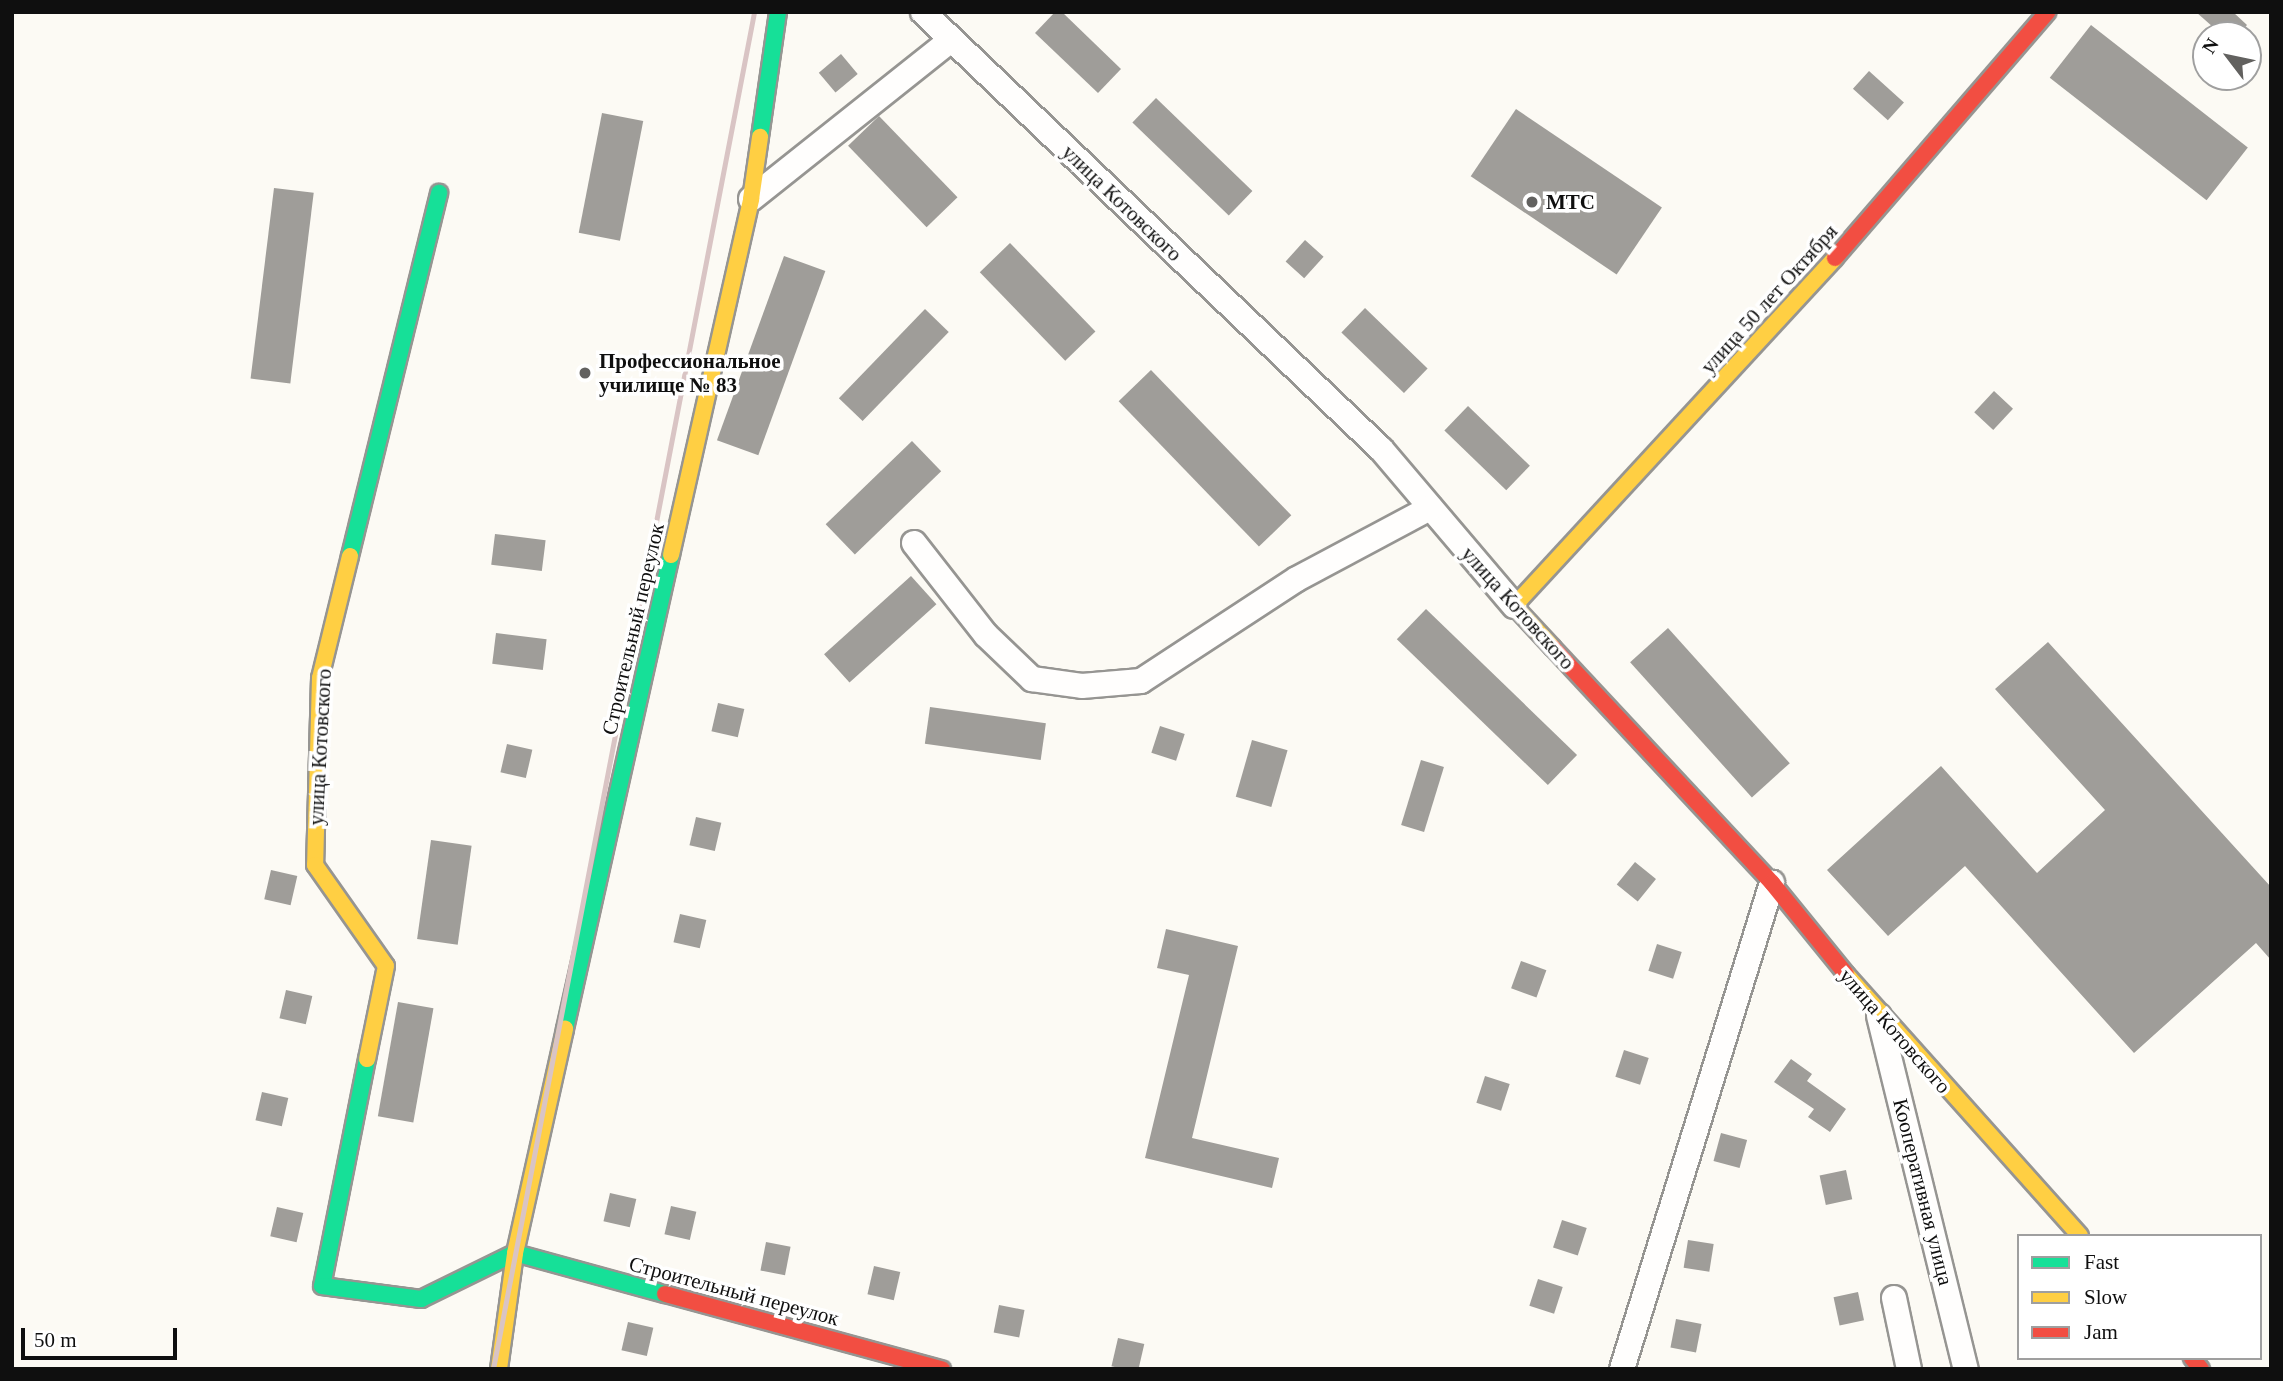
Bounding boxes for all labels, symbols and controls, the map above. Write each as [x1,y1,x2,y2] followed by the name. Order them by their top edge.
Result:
[2192,21,2262,91] north arrow
[2198,34,2223,57] text: N
[1057,139,1187,267] street label: улица Котовского
[1546,189,1595,215] place label: МТС
[1524,194,1540,210] marker: МТС
[1695,219,1843,379] street label: улица 50 лет Октября
[599,348,780,398] place label: Профессиональное училище № 83
[577,365,593,381] marker: Профессиональное училище № 83
[596,521,670,737] street label: Строительный переулок
[1456,541,1580,675] street label: улица Котовского
[303,668,337,826] street label: улица Котовского
[1834,963,1956,1099] street label: улица Котовского
[1888,1096,1958,1288] street label: Кооперативная улица
[2017,1234,2262,1360] legend
[2084,1250,2119,1274] text: Fast
[626,1251,842,1331] street label: Строительный переулок
[2084,1285,2127,1309] text: Slow
[24,1314,180,1358] scale bar
[2084,1320,2118,1344] text: Jam
[34,1328,77,1352] text: 50 m

